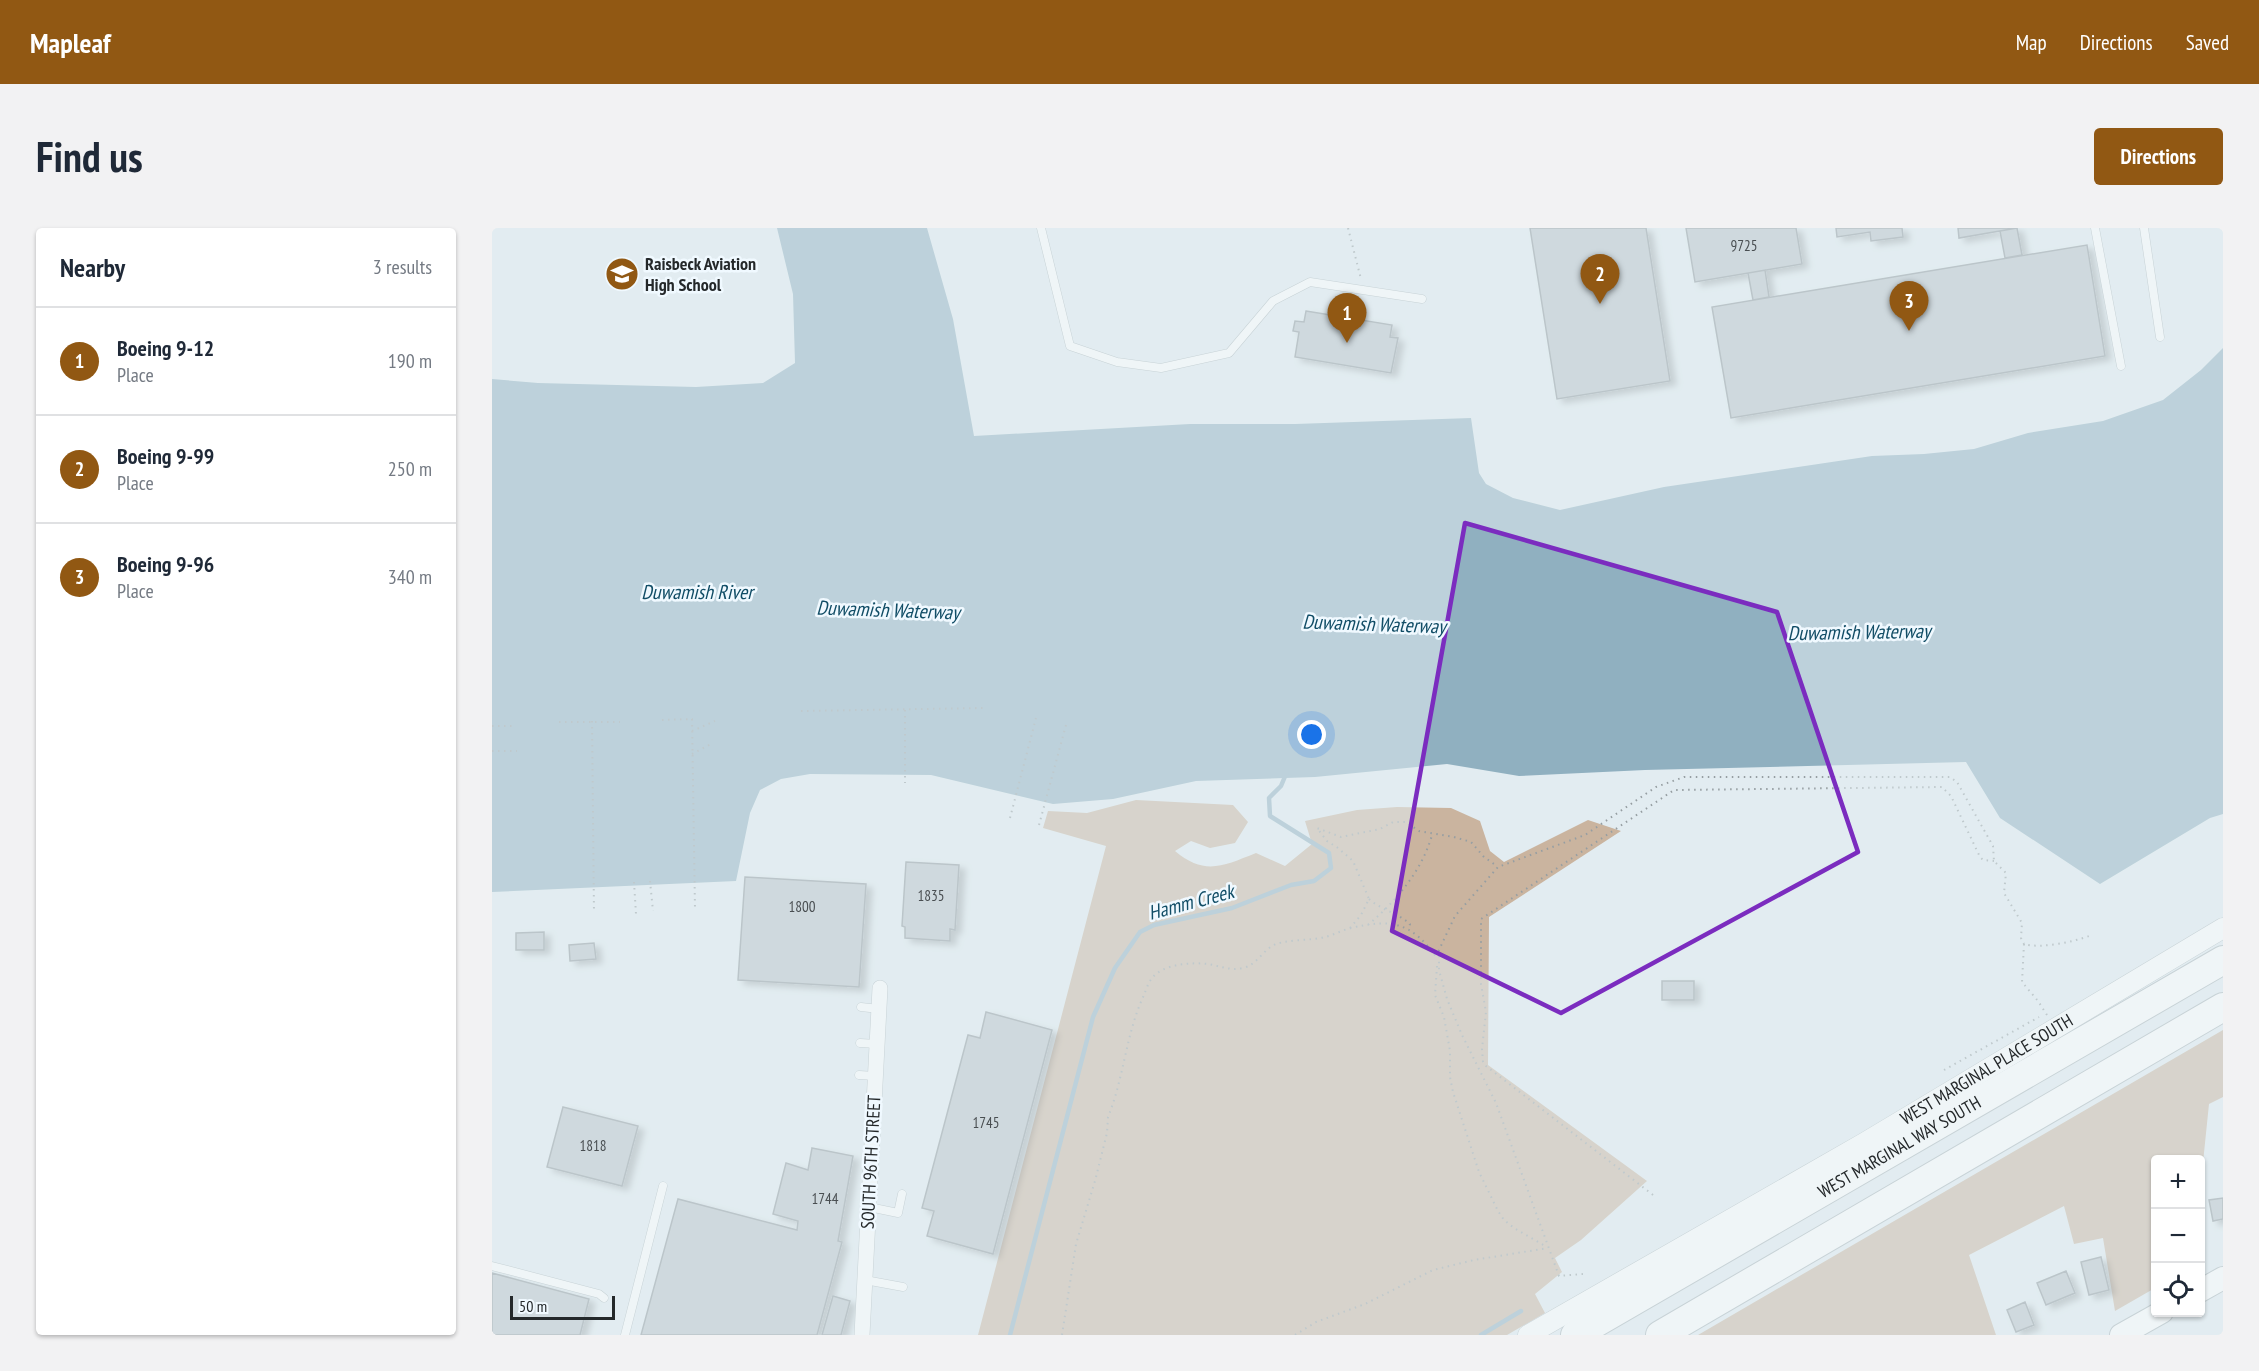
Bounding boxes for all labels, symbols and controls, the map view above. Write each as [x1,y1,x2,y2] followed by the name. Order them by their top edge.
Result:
[30,24,111,61] text: Mapleaf
[2016,29,2047,56] text: Map
[2080,29,2153,56] text: Directions
[2186,29,2229,56] text: Saved
[2094,128,2223,185] button: Directions
[36,129,143,184] text: Find us
[1730,236,1758,255] house number: 9725
[60,251,125,284] text: Nearby
[645,252,756,296] place label: Raisbeck Aviation High School
[373,254,432,280] text: 3 results
[1580,254,1620,304] pin: 2
[604,256,640,292] school or university icon: Raisbeck Aviation High School
[1890,282,1928,331] pin: 3
[1328,294,1366,343] pin: 1
[117,334,214,362] text: Boeing 9-12
[75,348,84,374] text: 1
[388,348,432,374] text: 190 m
[117,362,154,388] text: Place
[117,442,214,470] text: Boeing 9-99
[75,456,84,482] text: 2
[388,456,432,482] text: 250 m
[117,470,154,496] text: Place
[117,550,214,578] text: Boeing 9-96
[75,564,84,590] text: 3
[388,564,432,590] text: 340 m
[117,578,154,604] text: Place
[641,579,755,605] water label: Duwamish River
[816,595,962,626] water label: Duwamish Waterway
[1302,609,1448,640] water label: Duwamish Waterway
[1787,618,1933,646] water label: Duwamish Waterway
[1297,720,1326,749] your location
[1145,878,1239,926] water label: Hamm Creek
[917,886,945,905] house number: 1835
[788,897,816,916] house number: 1800
[1896,1009,2077,1130] street label: WEST MARGINAL PLACE SOUTH
[1814,1091,1985,1203] street label: WEST MARGINAL WAY SOUTH
[856,1094,885,1230] street label: SOUTH 96TH STREET
[972,1113,1000,1132] house number: 1745
[579,1136,607,1155] house number: 1818
[2151,1155,2205,1317] map controls
[2151,1155,2205,1209] button: +
[811,1189,839,1208] house number: 1744
[2151,1209,2205,1263] button: −
[2151,1263,2205,1317] button: locate
[510,1293,615,1320] scale bar
[519,1296,547,1316] text: 50 m

